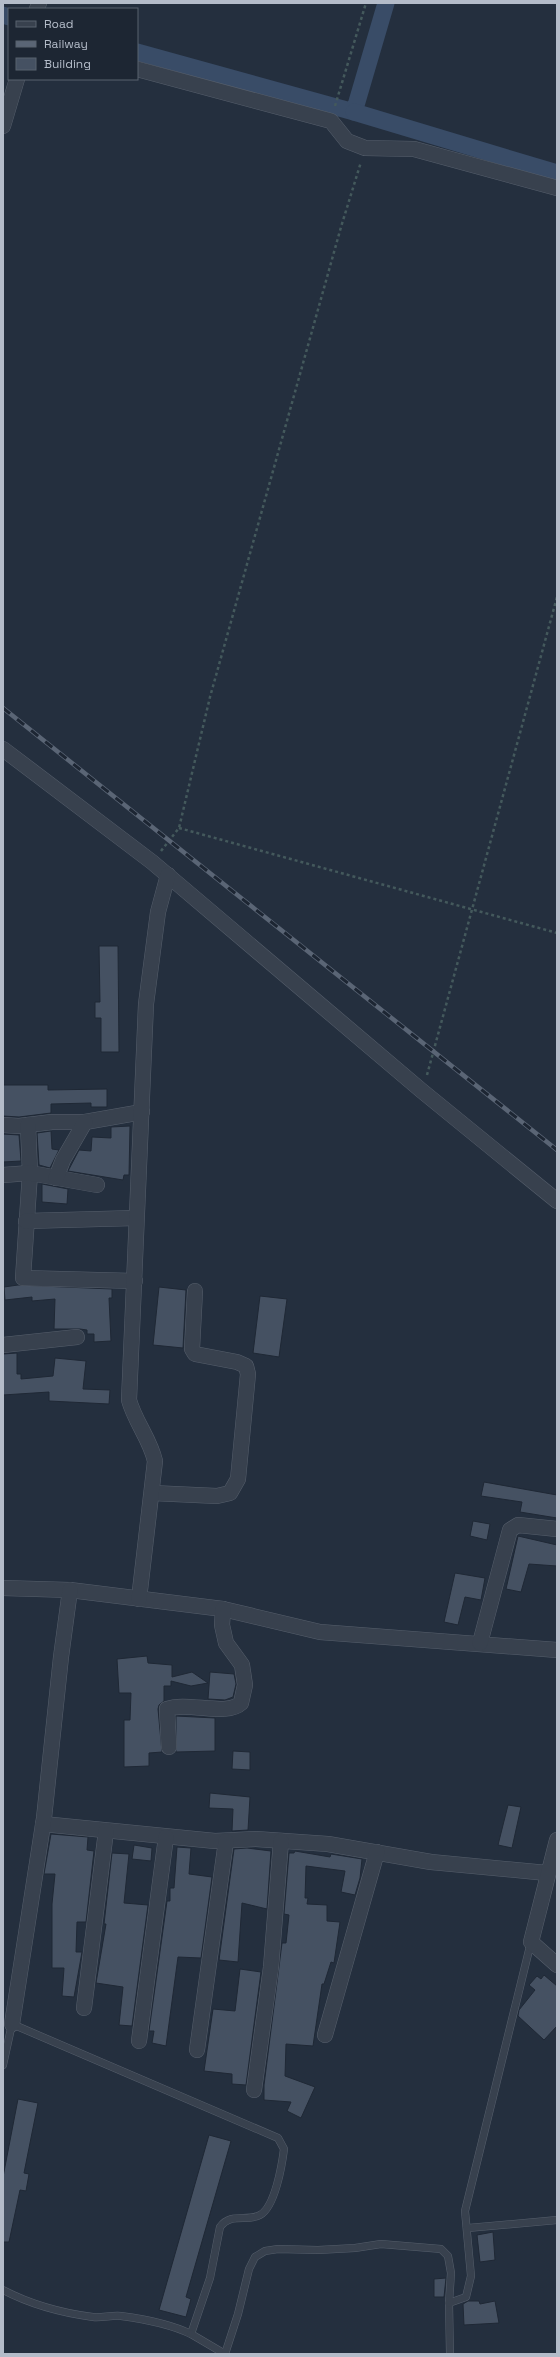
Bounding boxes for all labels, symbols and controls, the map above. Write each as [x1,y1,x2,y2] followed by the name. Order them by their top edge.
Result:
[8,8,138,80] legend
[44,16,73,32] text: Road
[44,36,88,52] text: Railway
[44,56,91,72] text: Building

